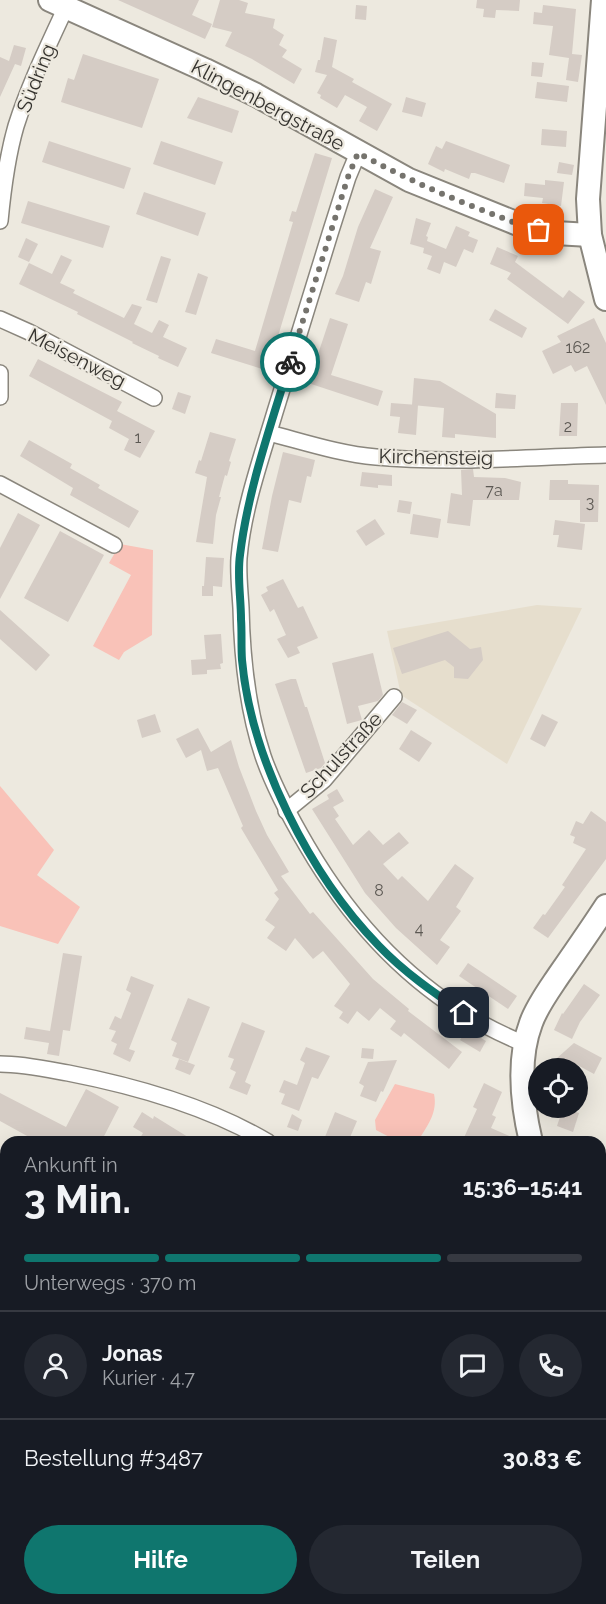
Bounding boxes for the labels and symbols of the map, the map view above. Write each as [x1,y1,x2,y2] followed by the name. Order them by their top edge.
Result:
[11,40,61,116] street label: Südring
[187,54,349,156] street label: Klingenbergstraße
[513,204,564,255] pin
[24,323,130,393] street label: Meisenweg
[260,332,320,392] courier
[566,338,590,357] house number: 162
[564,417,572,436] house number: 2
[135,428,142,447] house number: 1
[378,444,494,470] street label: Kirchensteig
[485,481,503,500] house number: 7a
[586,493,594,512] house number: 3
[295,707,387,803] street label: Schulstraße
[374,881,384,900] house number: 8
[415,919,424,938] house number: 4
[438,987,489,1038] pin

